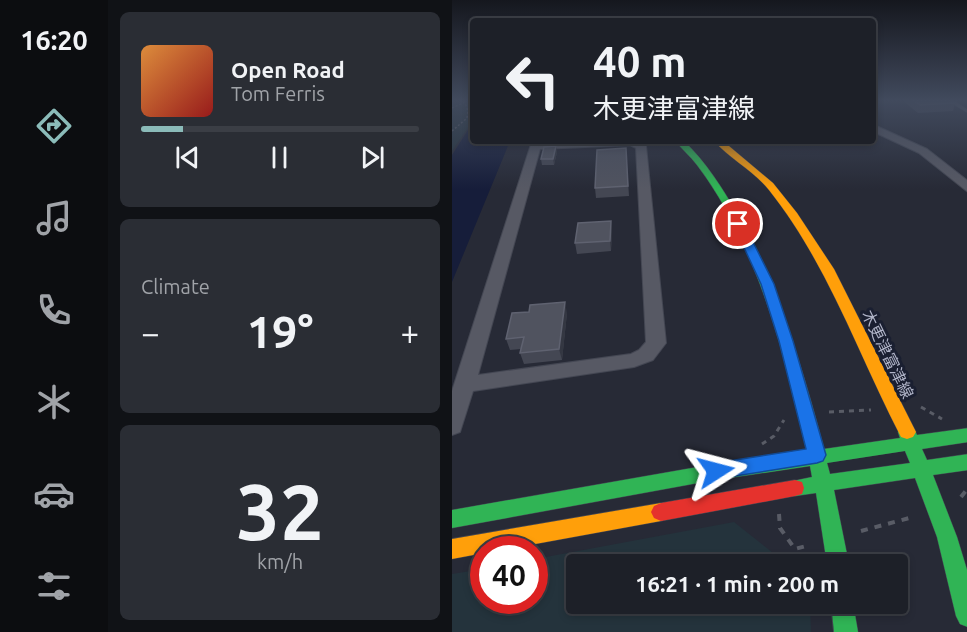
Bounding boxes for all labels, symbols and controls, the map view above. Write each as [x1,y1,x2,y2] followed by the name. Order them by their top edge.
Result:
[20,25,88,55] text: 16:20
[593,38,687,85] text: 40 m
[494,42,572,120] icon: left
[231,57,345,82] text: Open Road
[231,82,325,105] text: Tom Ferris
[593,93,755,123] text: 木更津富津線
[33,105,75,147] icon: directions
[171,141,204,174] icon: previous
[263,141,296,174] icon: pause
[356,141,389,174] icon: next
[33,197,75,239] icon: music
[712,198,763,249] pin
[721,207,754,240] icon: arrive
[141,275,210,298] text: Climate
[33,289,75,331] icon: phone
[247,306,313,357] text: 19°
[859,307,917,401] street label: 木更津富津線
[141,314,160,351] text: −
[400,314,419,351] text: +
[33,381,75,423] icon: climate
[684,439,748,503] position arrow
[236,467,324,555] text: 32
[33,473,75,515] icon: car
[470,536,548,614] speed limit sign: 40
[257,550,303,573] text: km/h
[33,565,75,607] icon: filters
[635,571,839,596] text: 16:21 · 1 min · 200 m

